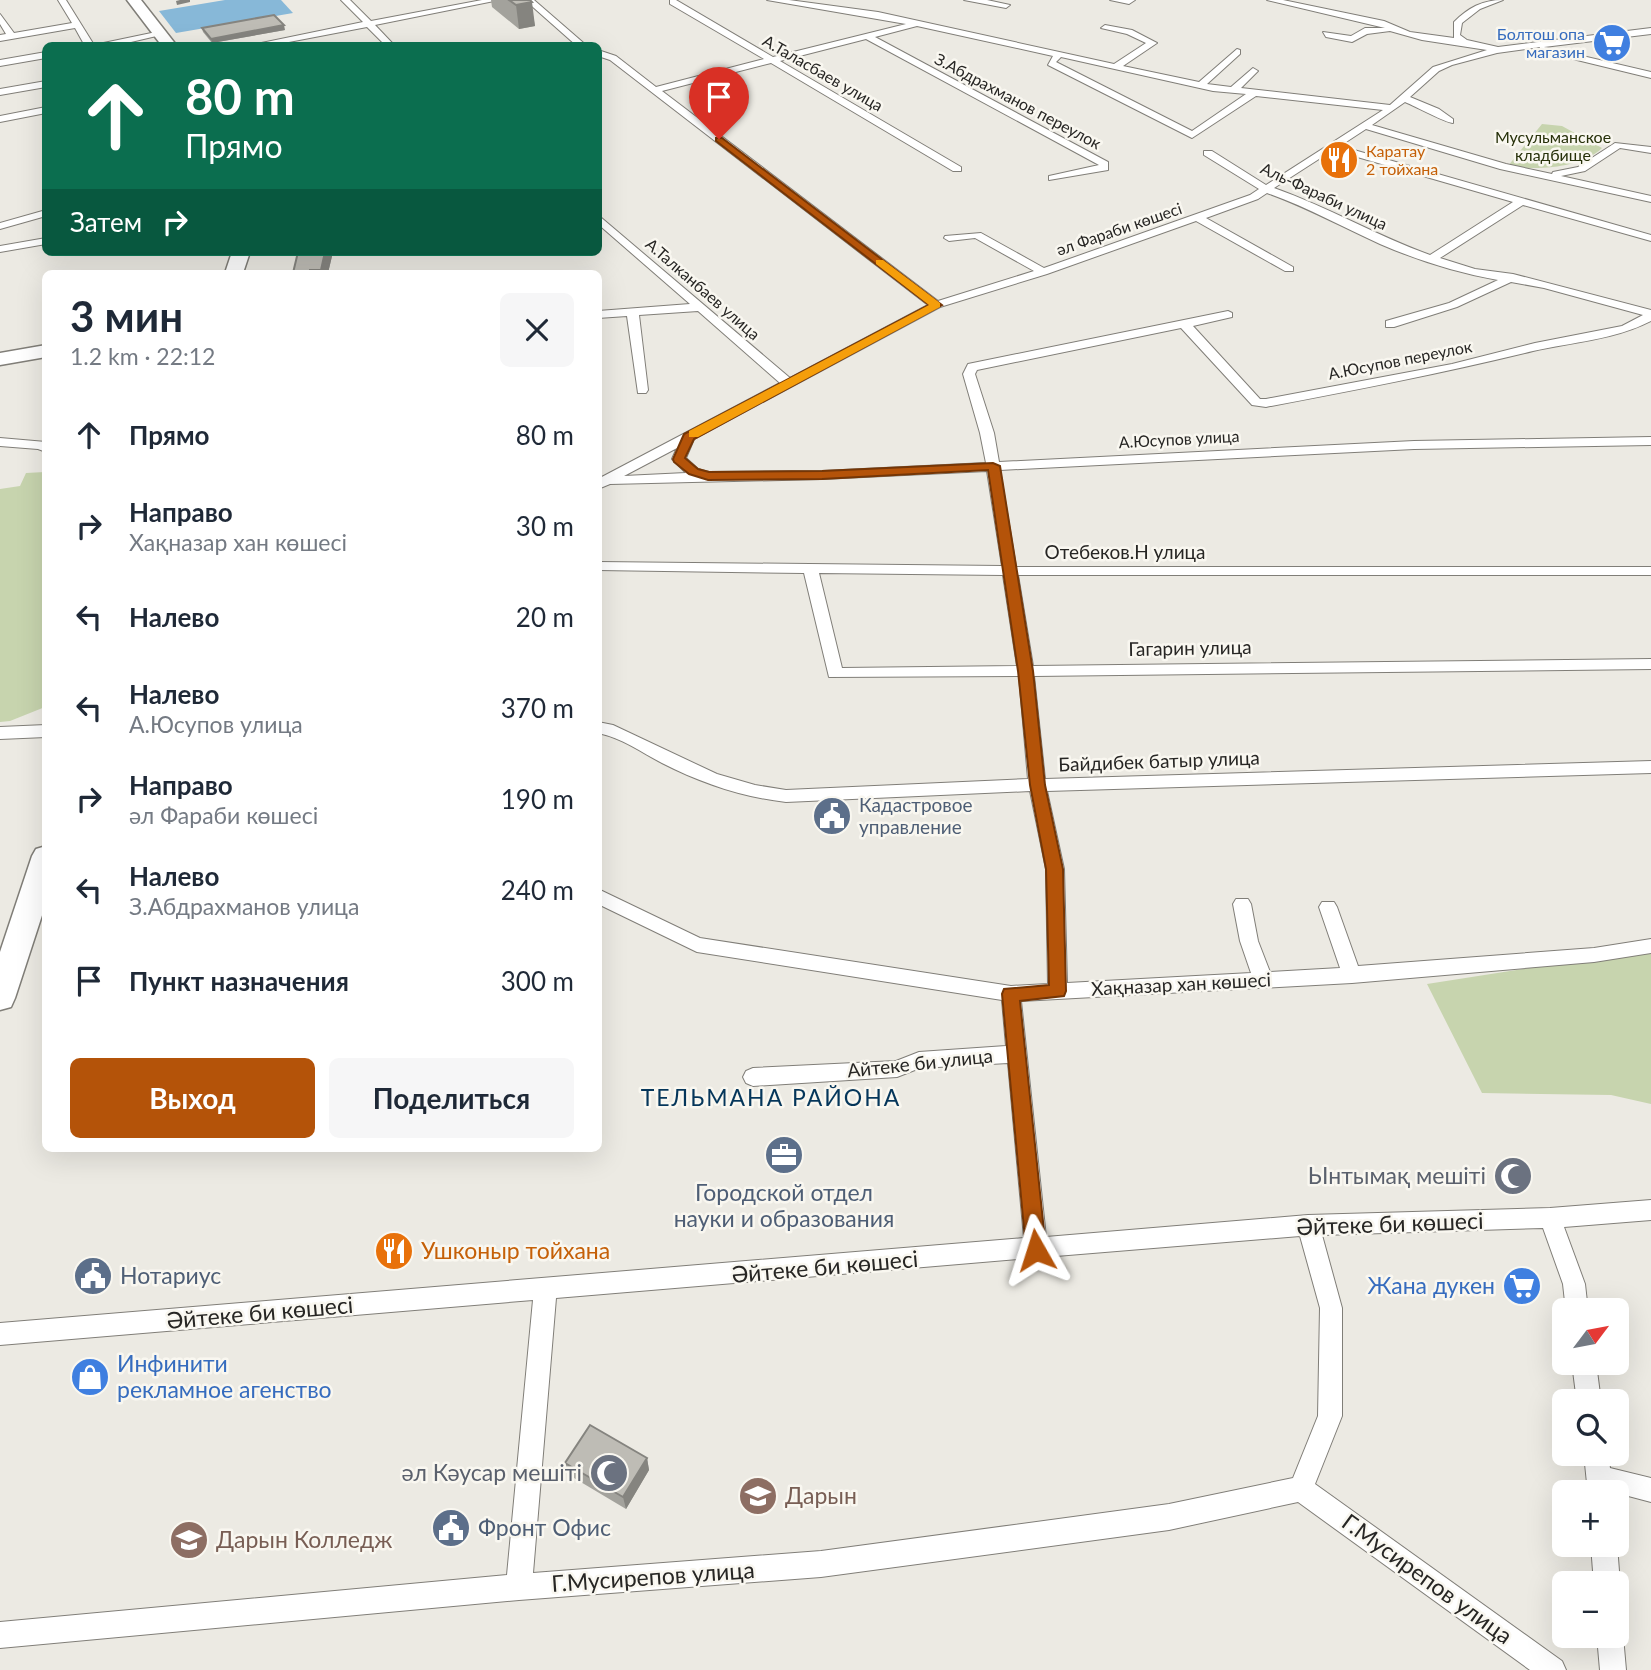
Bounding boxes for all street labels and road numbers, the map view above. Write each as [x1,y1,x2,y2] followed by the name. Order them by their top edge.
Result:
[760,30,887,115] street label: А.Таласбаев улица
[932,49,1105,153] street label: З.Абдрахманов переулок
[1258,158,1390,233] street label: Аль-Фараби улица
[1054,198,1184,259] street label: әл Фараби көшесі
[642,234,764,343] street label: А.Талканбаев улица
[1326,336,1474,383] street label: А.Юсупов переулок
[1118,426,1240,451] street label: А.Юсупов улица
[1044,540,1206,563] street label: Отебеков.Н улица
[1128,635,1252,660] street label: Гагарин улица
[1058,745,1260,776] street label: Байдибек батыр улица
[1090,967,1271,1000] street label: Хақназар хан көшесі
[846,1043,994,1082] street label: Айтеке би улица
[1296,1206,1484,1240] street label: Әйтеке би көшесі
[731,1244,919,1288] street label: Әйтеке би көшесі
[166,1290,354,1334] street label: Әйтеке би көшесі
[1337,1507,1518,1649] street label: Г.Мусирепов улица
[550,1555,755,1597] street label: Г.Мусирепов улица

